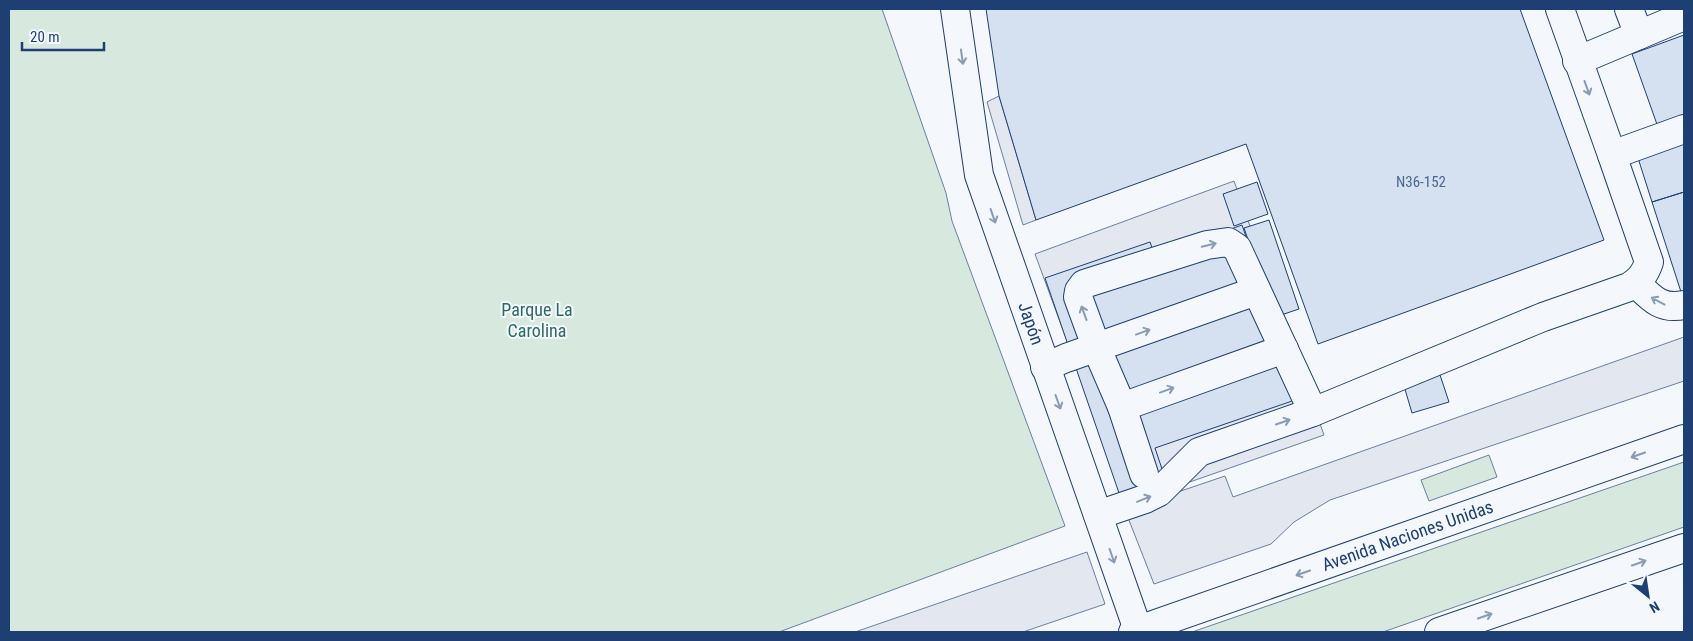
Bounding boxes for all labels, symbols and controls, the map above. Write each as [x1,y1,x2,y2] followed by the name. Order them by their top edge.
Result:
[22,20,105,52] scale bar
[30,28,60,46] text: 20 m
[957,49,967,65] one-way arrow
[1583,80,1592,95] one-way arrow
[1396,173,1446,191] house number: N36-152
[989,208,998,223] one-way arrow
[1200,239,1216,249] one-way arrow
[1650,296,1665,306] one-way arrow
[501,299,573,341] park label: Parque La Carolina
[1014,299,1049,348] street label: Japón
[1079,306,1088,321] one-way arrow
[1134,327,1150,336] one-way arrow
[1159,385,1175,394] one-way arrow
[1054,394,1063,410] one-way arrow
[1275,417,1290,426] one-way arrow
[1631,451,1646,460] one-way arrow
[1136,494,1151,503] one-way arrow
[1319,496,1496,575] street label: Avenida Naciones Unidas
[1108,547,1117,563] one-way arrow
[1631,558,1646,567] one-way arrow
[1296,569,1311,578] one-way arrow
[1623,571,1673,621] north arrow
[1647,598,1662,616] text: N
[1477,611,1493,620] one-way arrow

